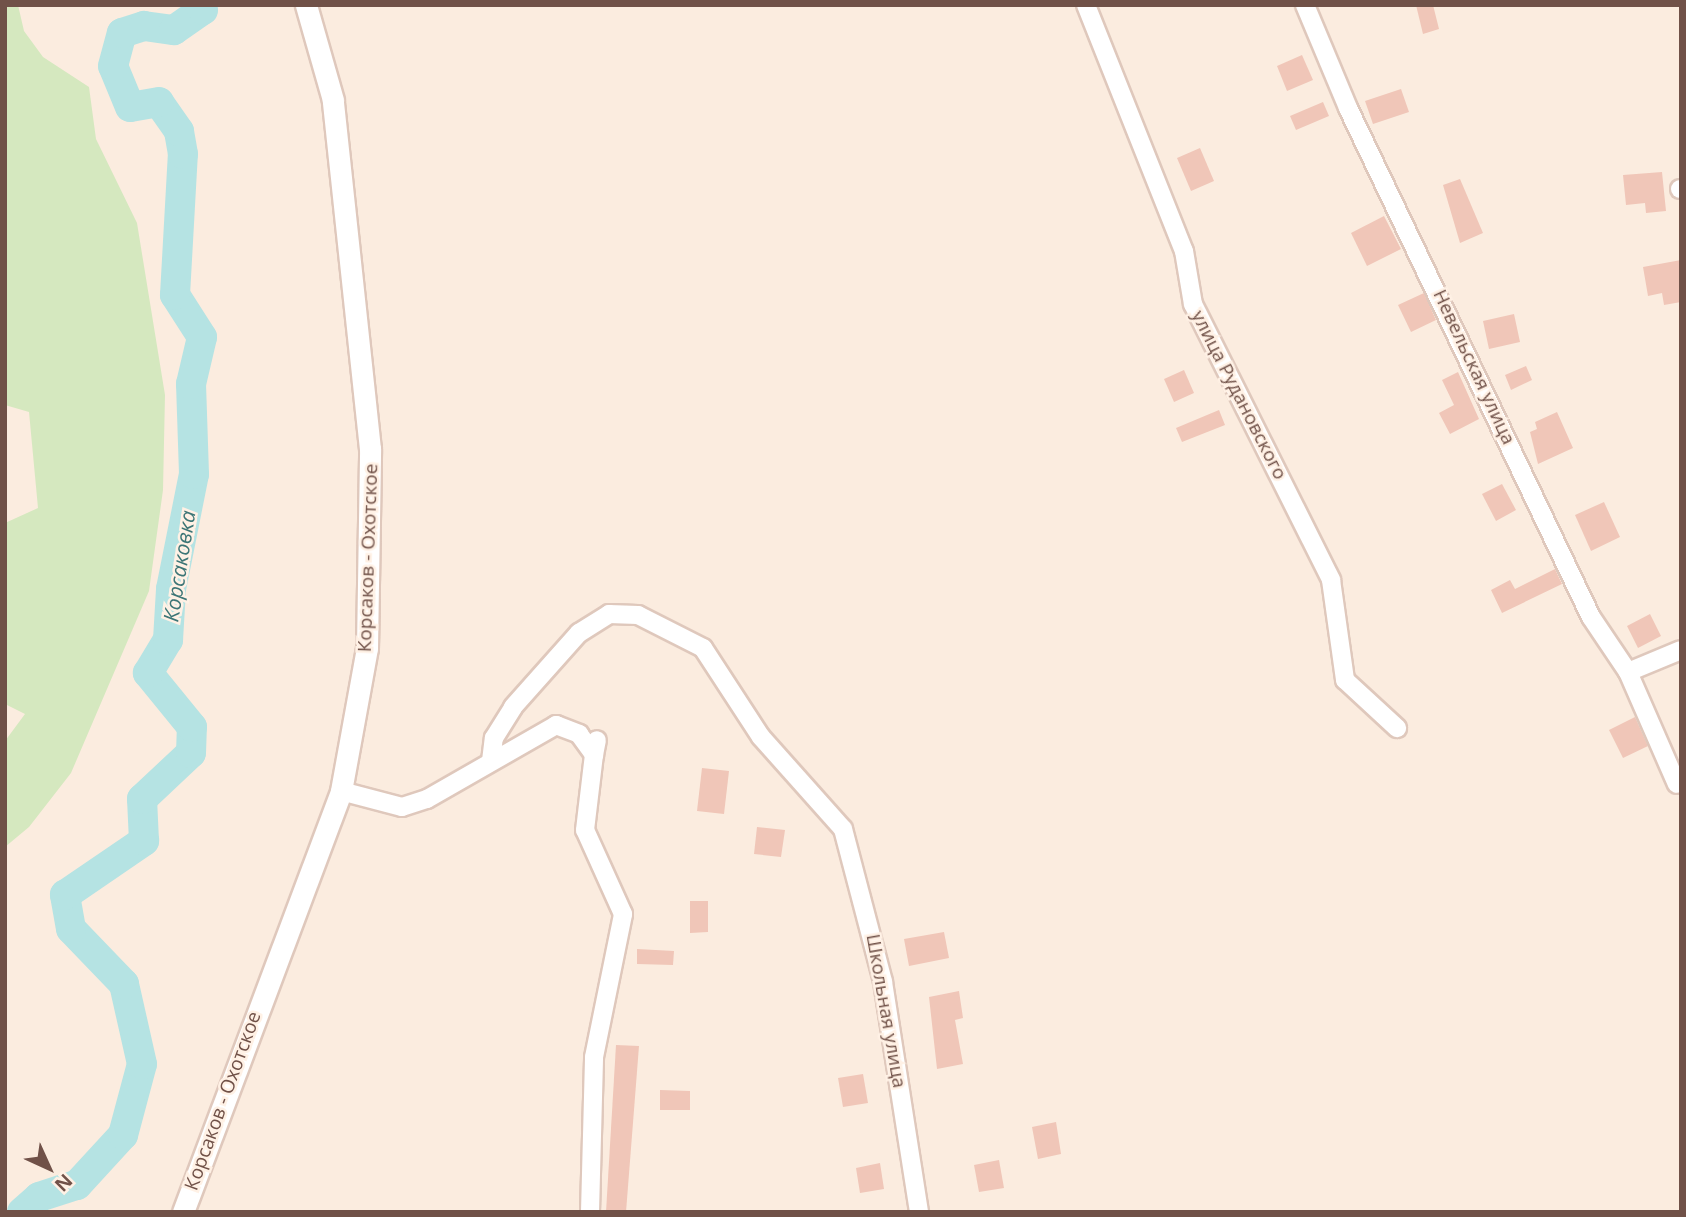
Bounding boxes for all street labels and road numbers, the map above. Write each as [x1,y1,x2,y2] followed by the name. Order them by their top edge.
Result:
[1428,286,1520,448] street label: Невельская улица
[1186,307,1292,483] street label: улица Рудановского
[353,463,383,653] street label: Корсаков - Охотское
[861,932,911,1090] street label: Школьная улица
[180,1009,266,1193] street label: Корсаков - Охотское

